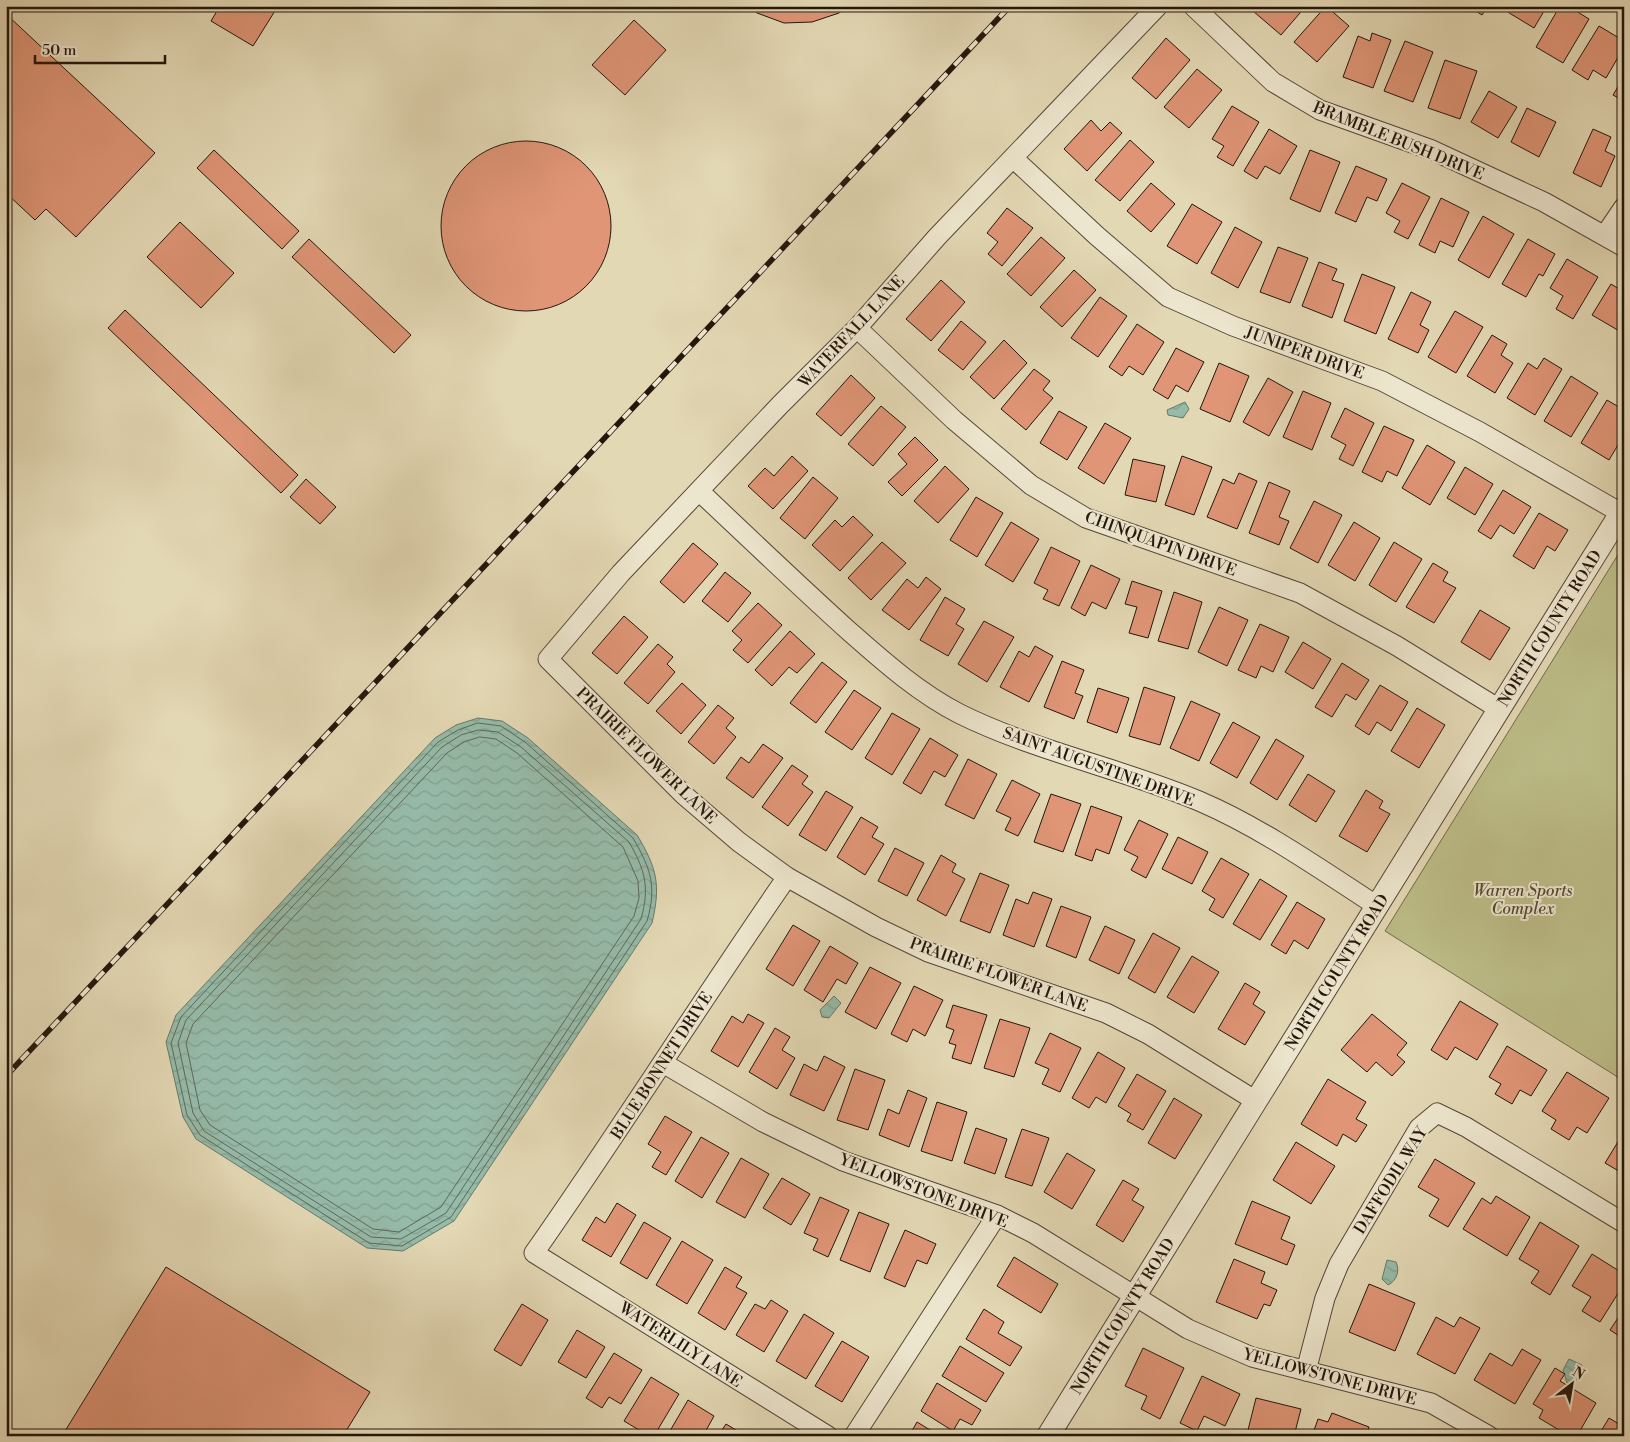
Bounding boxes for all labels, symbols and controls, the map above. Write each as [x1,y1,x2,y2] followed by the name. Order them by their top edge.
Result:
[35,32,165,64] scale bar
[42,41,76,60] text: 50 m
[1309,97,1487,184] street label: BRAMBLE BUSH DRIVE
[794,271,909,393] street label: WATERFALL LANE
[1241,322,1367,384] street label: JUNIPER DRIVE
[1082,507,1239,581] street label: CHINQUAPIN DRIVE
[1493,547,1606,711] street label: NORTH COUNTY ROAD
[572,683,721,828] street label: PRAIRIE FLOWER LANE
[1000,723,1197,811] street label: SAINT AUGUSTINE DRIVE
[1473,881,1573,919] park label: Warren Sports Complex
[1280,891,1393,1055] street label: NORTH COUNTY ROAD
[907,933,1090,1016] street label: PRAIRIE FLOWER LANE
[606,988,717,1144] street label: BLUE BONNET DRIVE
[1350,1122,1433,1238] street label: DAFFODIL WAY
[835,1149,1011,1232] street label: YELLOWSTONE DRIVE
[1066,1235,1179,1399] street label: NORTH COUNTY ROAD
[614,1297,746,1392] street label: WATERLILY LANE
[1240,1344,1419,1410] street label: YELLOWSTONE DRIVE
[1548,1360,1598,1410] north arrow
[1569,1363,1588,1384] text: N

